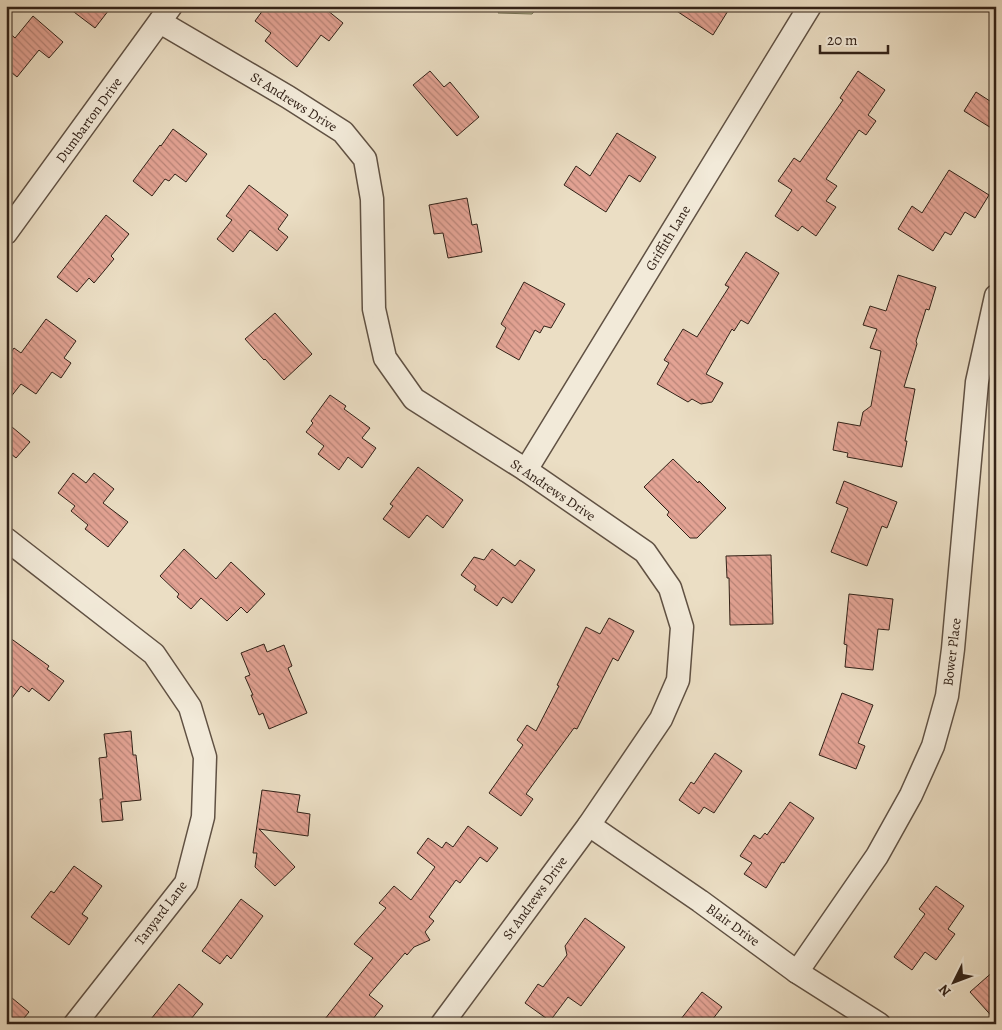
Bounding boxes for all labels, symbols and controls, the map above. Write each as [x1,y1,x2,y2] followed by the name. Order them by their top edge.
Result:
[820,22,887,54] scale bar
[827,30,858,50] text: 20 m
[247,68,341,136] street label: St Andrews Drive
[51,73,127,167] street label: Dumbarton Drive
[641,202,695,274] street label: Griffith Lane
[507,454,599,526] street label: St Andrews Drive
[938,617,966,687] street label: Bower Place
[498,852,572,944] street label: St Andrews Drive
[130,877,192,949] street label: Tanyard Lane
[702,899,764,951] street label: Blair Drive
[930,958,980,1008] north arrow
[934,980,955,1001] text: N

